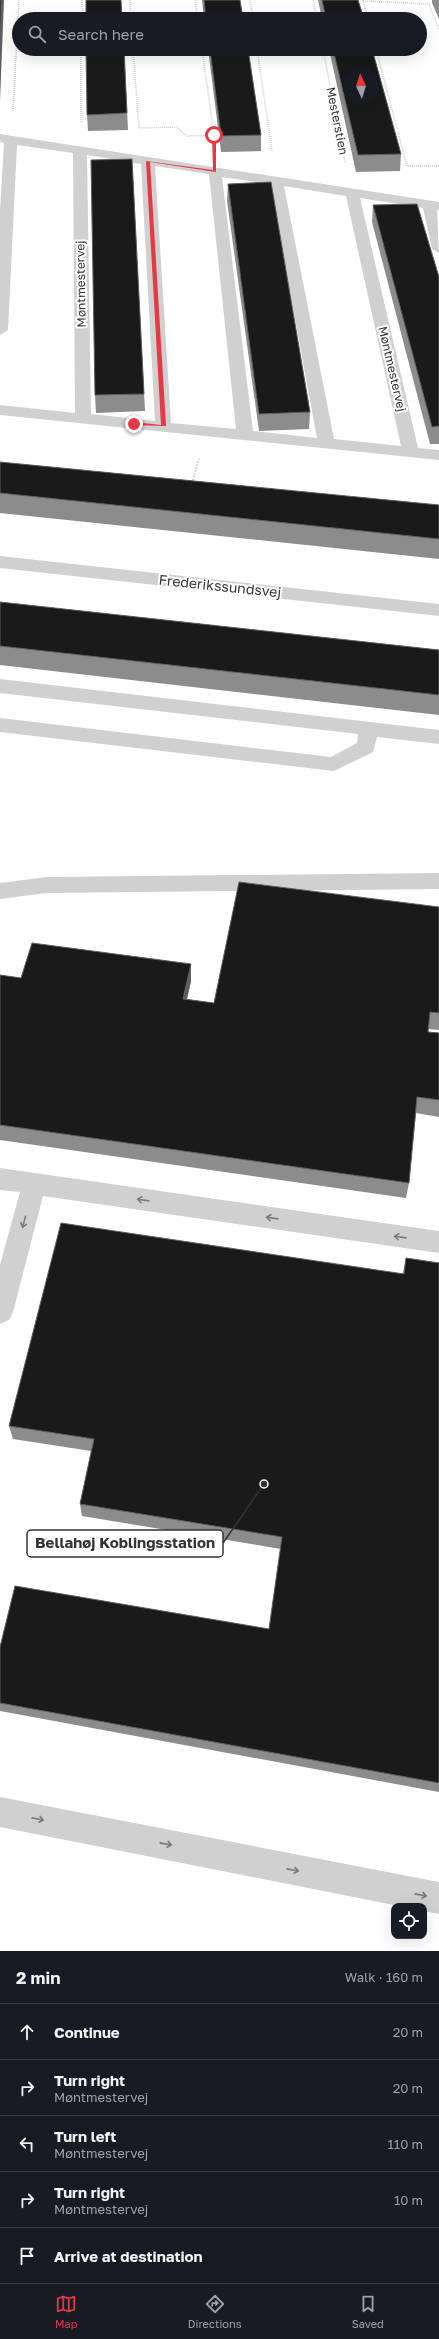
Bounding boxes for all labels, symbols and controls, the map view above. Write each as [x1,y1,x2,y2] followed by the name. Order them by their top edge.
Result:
[12,12,427,56] search box
[26,23,48,45] icon: search
[58,25,144,43] text: Search here
[343,68,379,104] north arrow
[324,86,351,156] street label: Mesterstien
[205,126,223,144] route start
[72,240,89,328] street label: Møntmestervej
[375,325,410,413] street label: Møntmestervej
[125,415,143,433] route end
[158,571,282,600] street label: Frederikssundsvej
[137,1196,150,1204] one-way arrow
[266,1214,279,1222] one-way arrow
[20,1215,27,1228] one-way arrow
[394,1233,407,1241] one-way arrow
[27,1530,223,1557] callout: Bellahøj Koblingsstation
[35,1533,215,1551] text: Bellahøj Koblingsstation
[31,1816,44,1824] one-way arrow
[159,1841,172,1849] one-way arrow
[286,1866,299,1874] one-way arrow
[414,1891,427,1899] one-way arrow
[391,1903,427,1939] map controls
[391,1903,427,1939] button: locate
[16,1967,60,1988] text: 2 min
[345,1969,423,1985] text: Walk · 160 m
[16,2021,38,2043] icon: ahead
[54,2023,120,2041] text: Continue
[393,2024,423,2040] text: 20 m
[54,2071,125,2089] text: Turn right
[16,2077,38,2099] icon: right
[393,2080,423,2096] text: 20 m
[54,2089,148,2105] text: Møntmestervej
[54,2127,116,2145] text: Turn left
[16,2133,38,2155] icon: left
[388,2136,423,2152] text: 110 m
[54,2145,148,2161] text: Møntmestervej
[54,2183,125,2201] text: Turn right
[16,2189,38,2211] icon: right
[394,2192,423,2208] text: 10 m
[54,2201,148,2217] text: Møntmestervej
[16,2245,38,2267] icon: arrive
[54,2247,203,2265] text: Arrive at destination
[55,2293,78,2330] tab: Map
[188,2293,242,2330] tab: Directions
[352,2293,384,2330] tab: Saved

